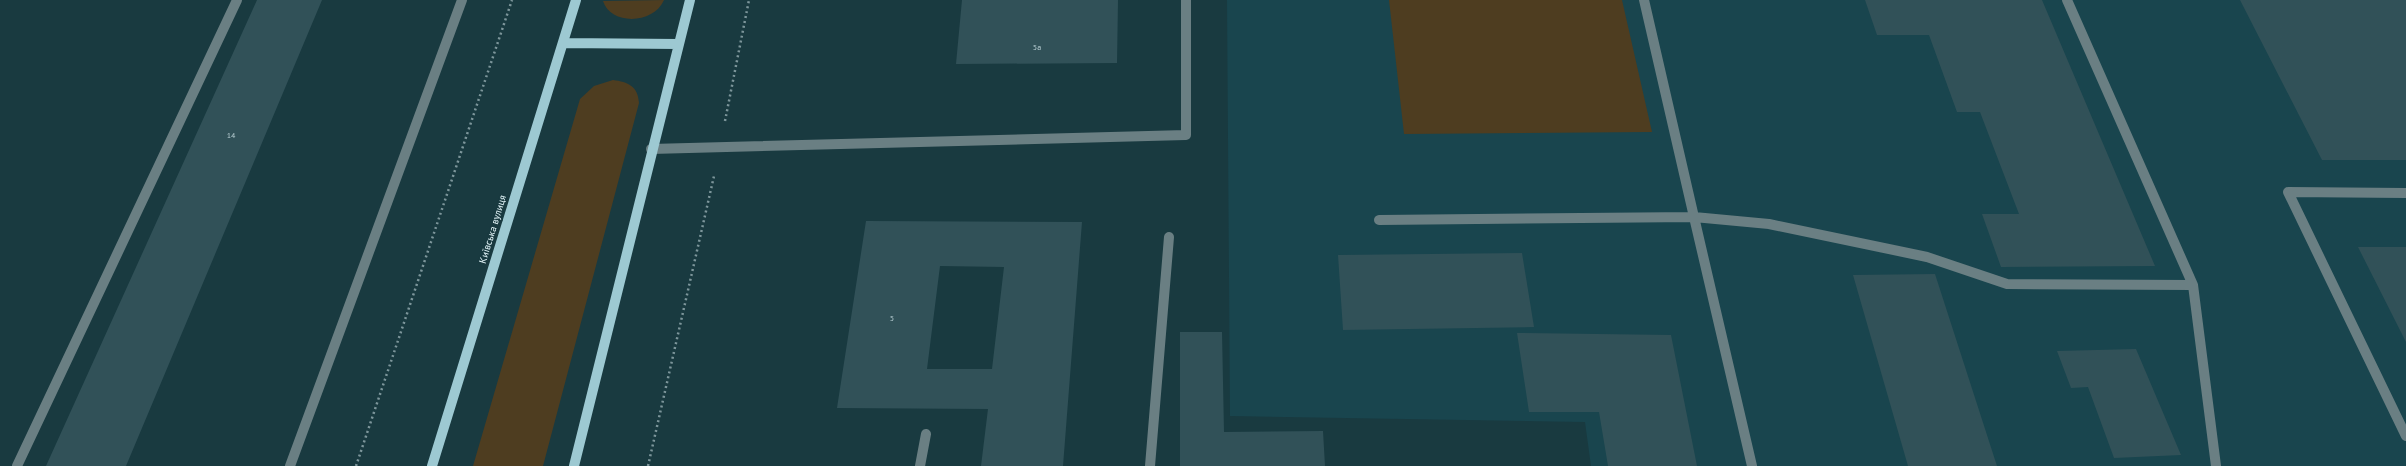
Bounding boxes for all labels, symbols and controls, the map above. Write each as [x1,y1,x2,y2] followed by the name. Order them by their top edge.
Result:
[1033,42,1041,52] house number: 5а
[227,130,236,140] house number: 14
[476,193,509,265] street label: Київська вулиця
[890,313,894,323] house number: 5

